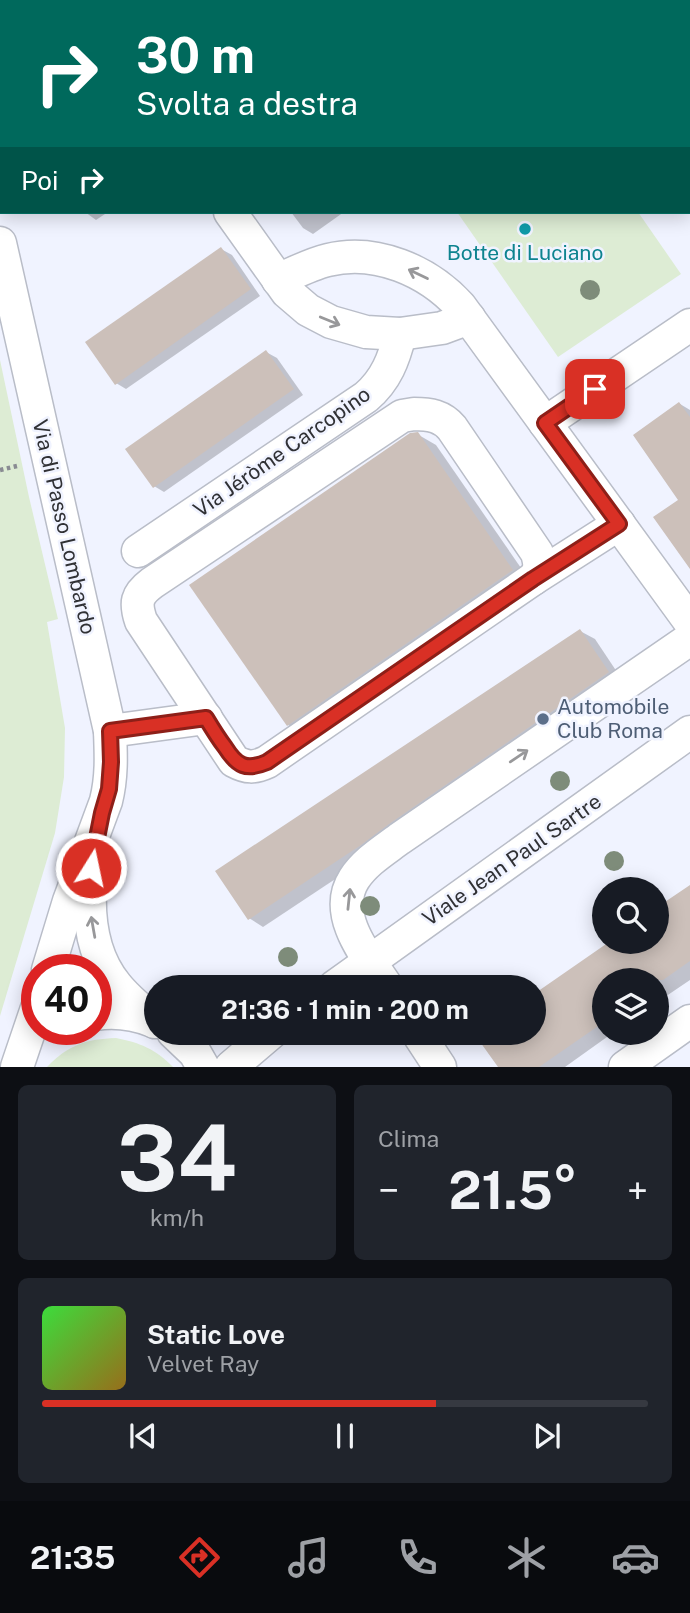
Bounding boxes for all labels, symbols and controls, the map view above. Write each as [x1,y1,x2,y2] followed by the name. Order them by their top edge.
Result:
[136,26,255,84] text: 30 m
[21,28,112,119] icon: right
[136,85,358,122] text: Svolta a destra
[72,161,110,199] icon: right
[21,165,58,196] text: Poi
[517,221,533,237] marker: Botte di Luciano
[447,240,603,265] place label: Botte di Luciano
[408,267,429,280] one-way arrow
[319,316,341,329] one-way arrow
[565,359,625,419] pin
[576,370,614,408] icon: arrive
[189,381,375,522] street label: Via Jéròme Carcopino
[28,417,101,637] street label: Via di Passo Lombardo
[557,694,669,743] place label: Automobile Club Roma
[535,711,551,727] marker: Automobile Club Roma
[509,749,528,763] one-way arrow
[417,788,606,931] street label: Viale Jean Paul Sartre
[54,831,128,905] position arrow
[592,877,669,1045] map controls
[592,877,669,954] button: search
[343,888,356,911] one-way arrow
[85,916,99,939] one-way arrow
[21,954,112,1045] speed limit sign: 40
[592,968,669,1045] button: layers
[221,994,469,1025] text: 21:36 · 1 min · 200 m
[117,1105,237,1211] text: 34
[378,1125,439,1152] text: Clima
[448,1160,578,1221] text: 21.5°
[378,1168,399,1213] text: −
[627,1168,648,1213] text: +
[150,1204,204,1231] text: km/h
[147,1319,285,1350] text: Static Love
[147,1350,259,1377] text: Velvet Ray
[124,1417,162,1455] icon: previous
[326,1417,364,1455] icon: pause
[528,1417,566,1455] icon: next
[175,1533,224,1582] icon: directions
[284,1533,333,1582] icon: music
[393,1533,442,1582] icon: phone
[502,1533,551,1582] icon: climate
[611,1533,660,1582] icon: car
[30,1539,115,1576] text: 21:35

